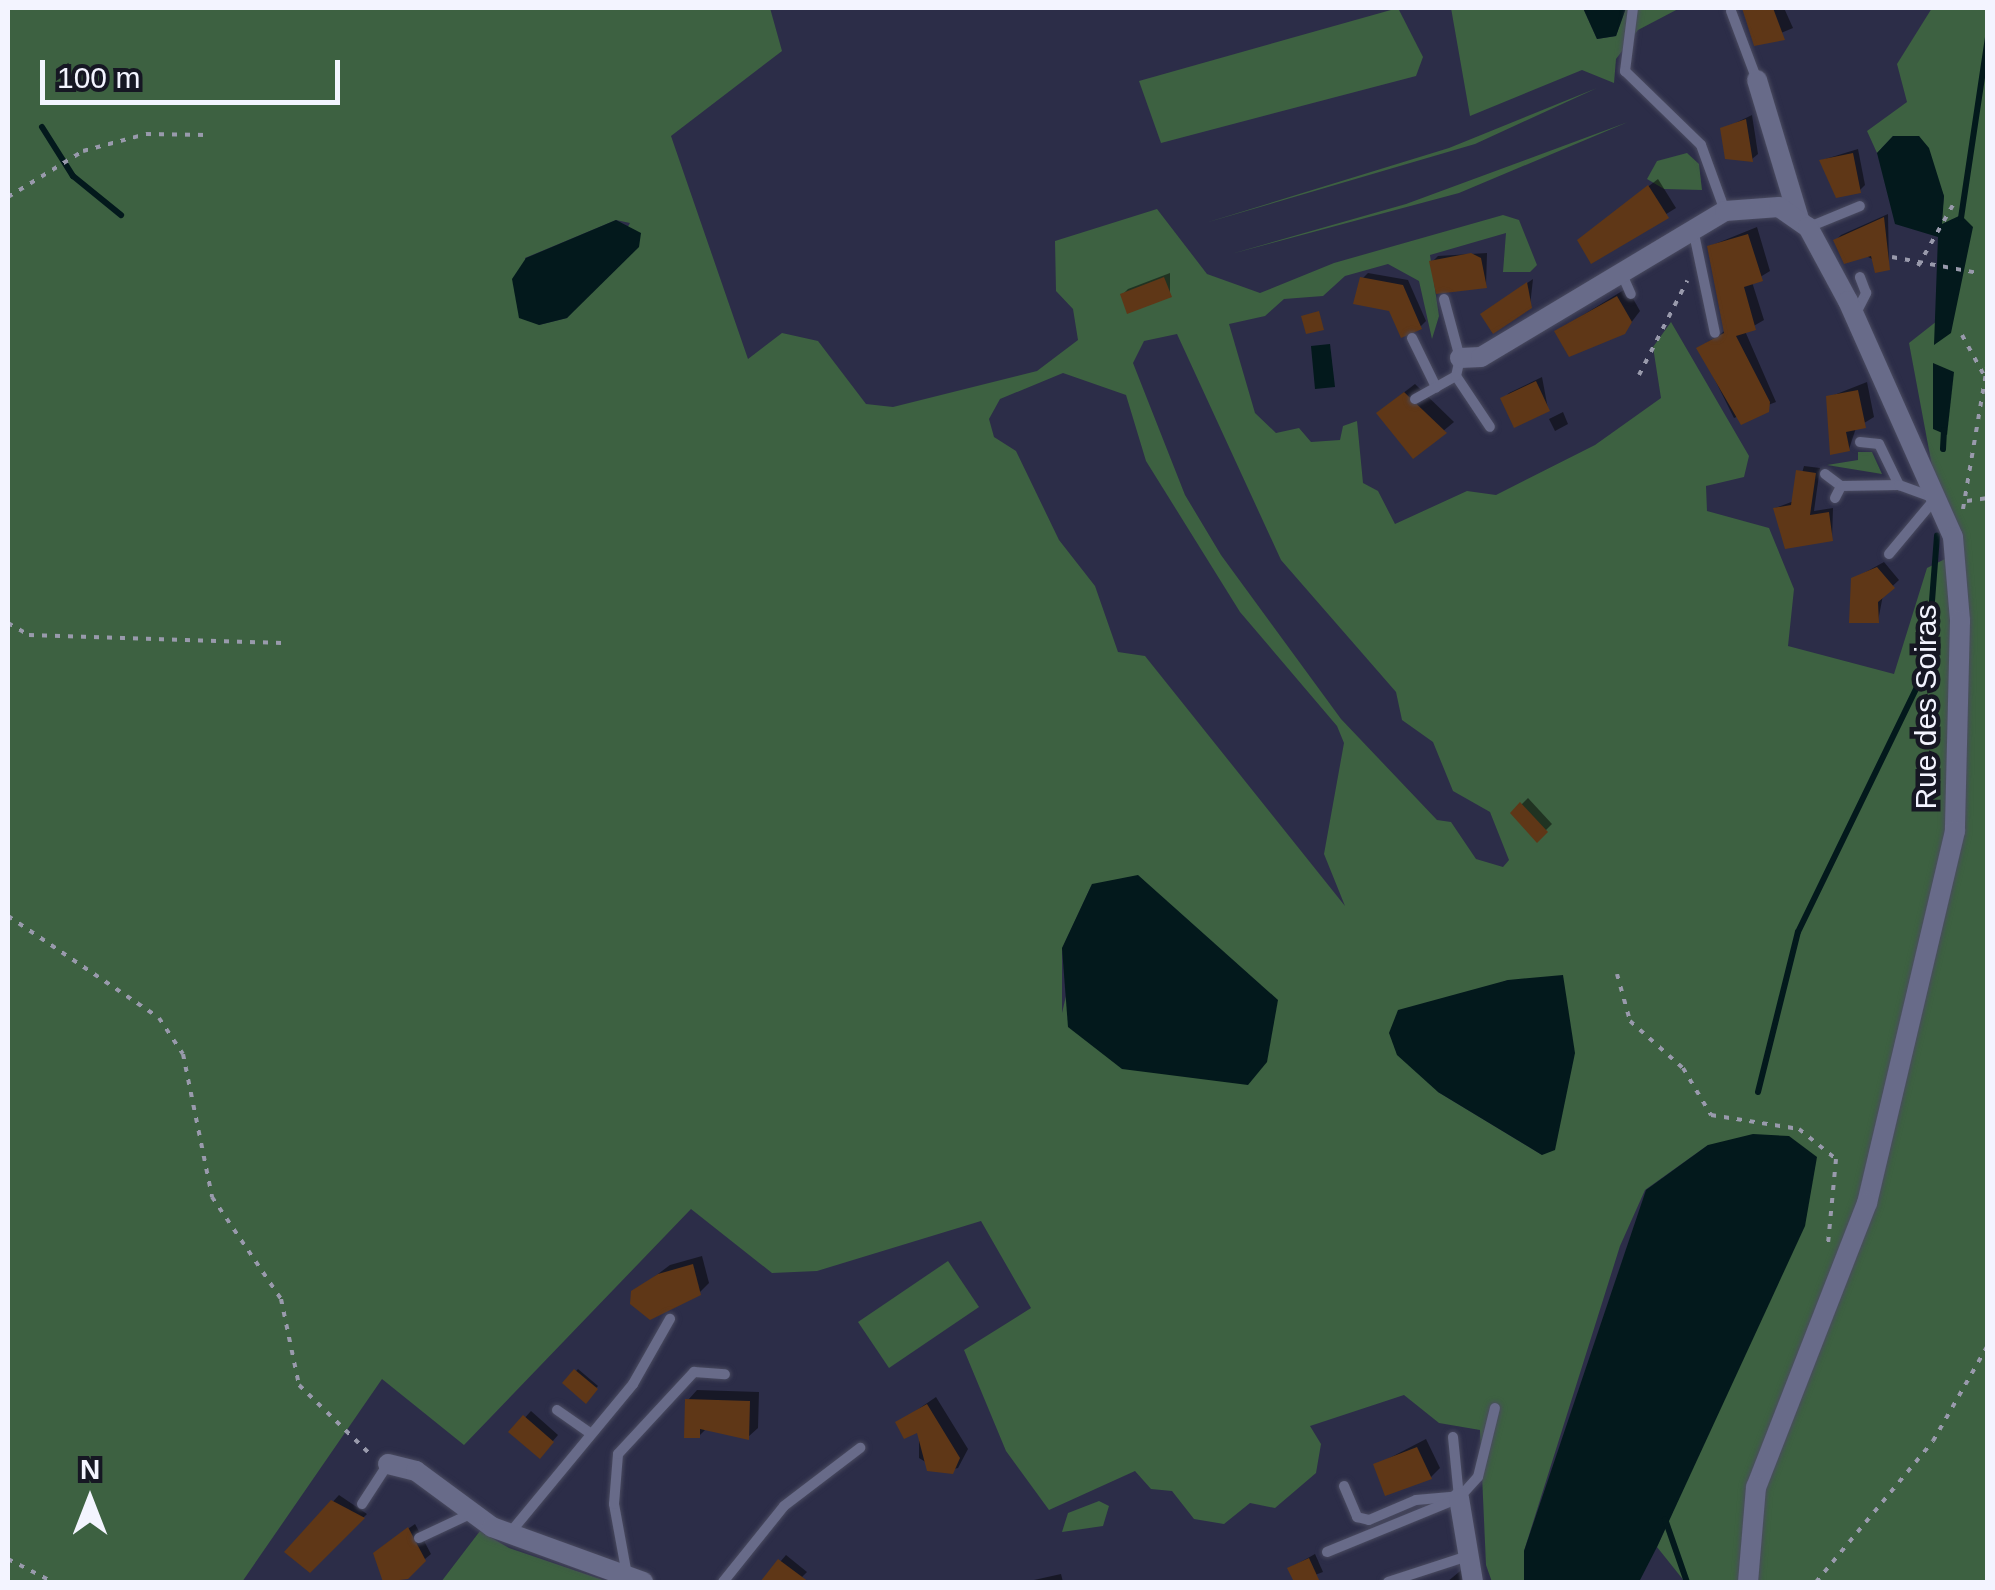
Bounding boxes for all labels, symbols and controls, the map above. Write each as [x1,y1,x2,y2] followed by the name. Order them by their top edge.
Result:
[45,40,345,102] scale bar
[57,61,140,94] text: 100 m
[1908,604,1944,810] street label: Rue des Soiras
[40,1450,140,1550] north arrow
[80,1454,100,1485] text: N

